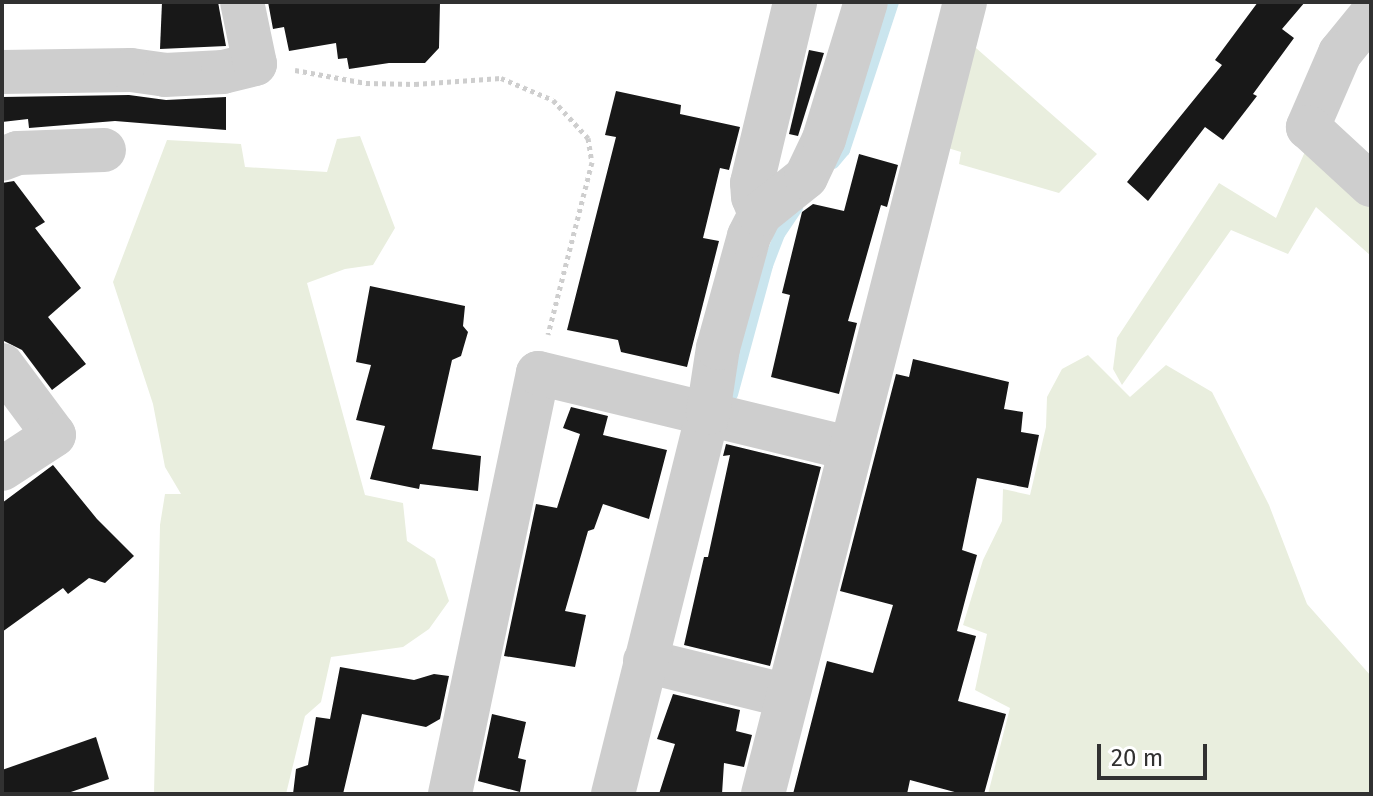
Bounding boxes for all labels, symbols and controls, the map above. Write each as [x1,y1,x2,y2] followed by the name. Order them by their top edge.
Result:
[1101,728,1211,778] scale bar
[1111,744,1163,772] text: 20 m

